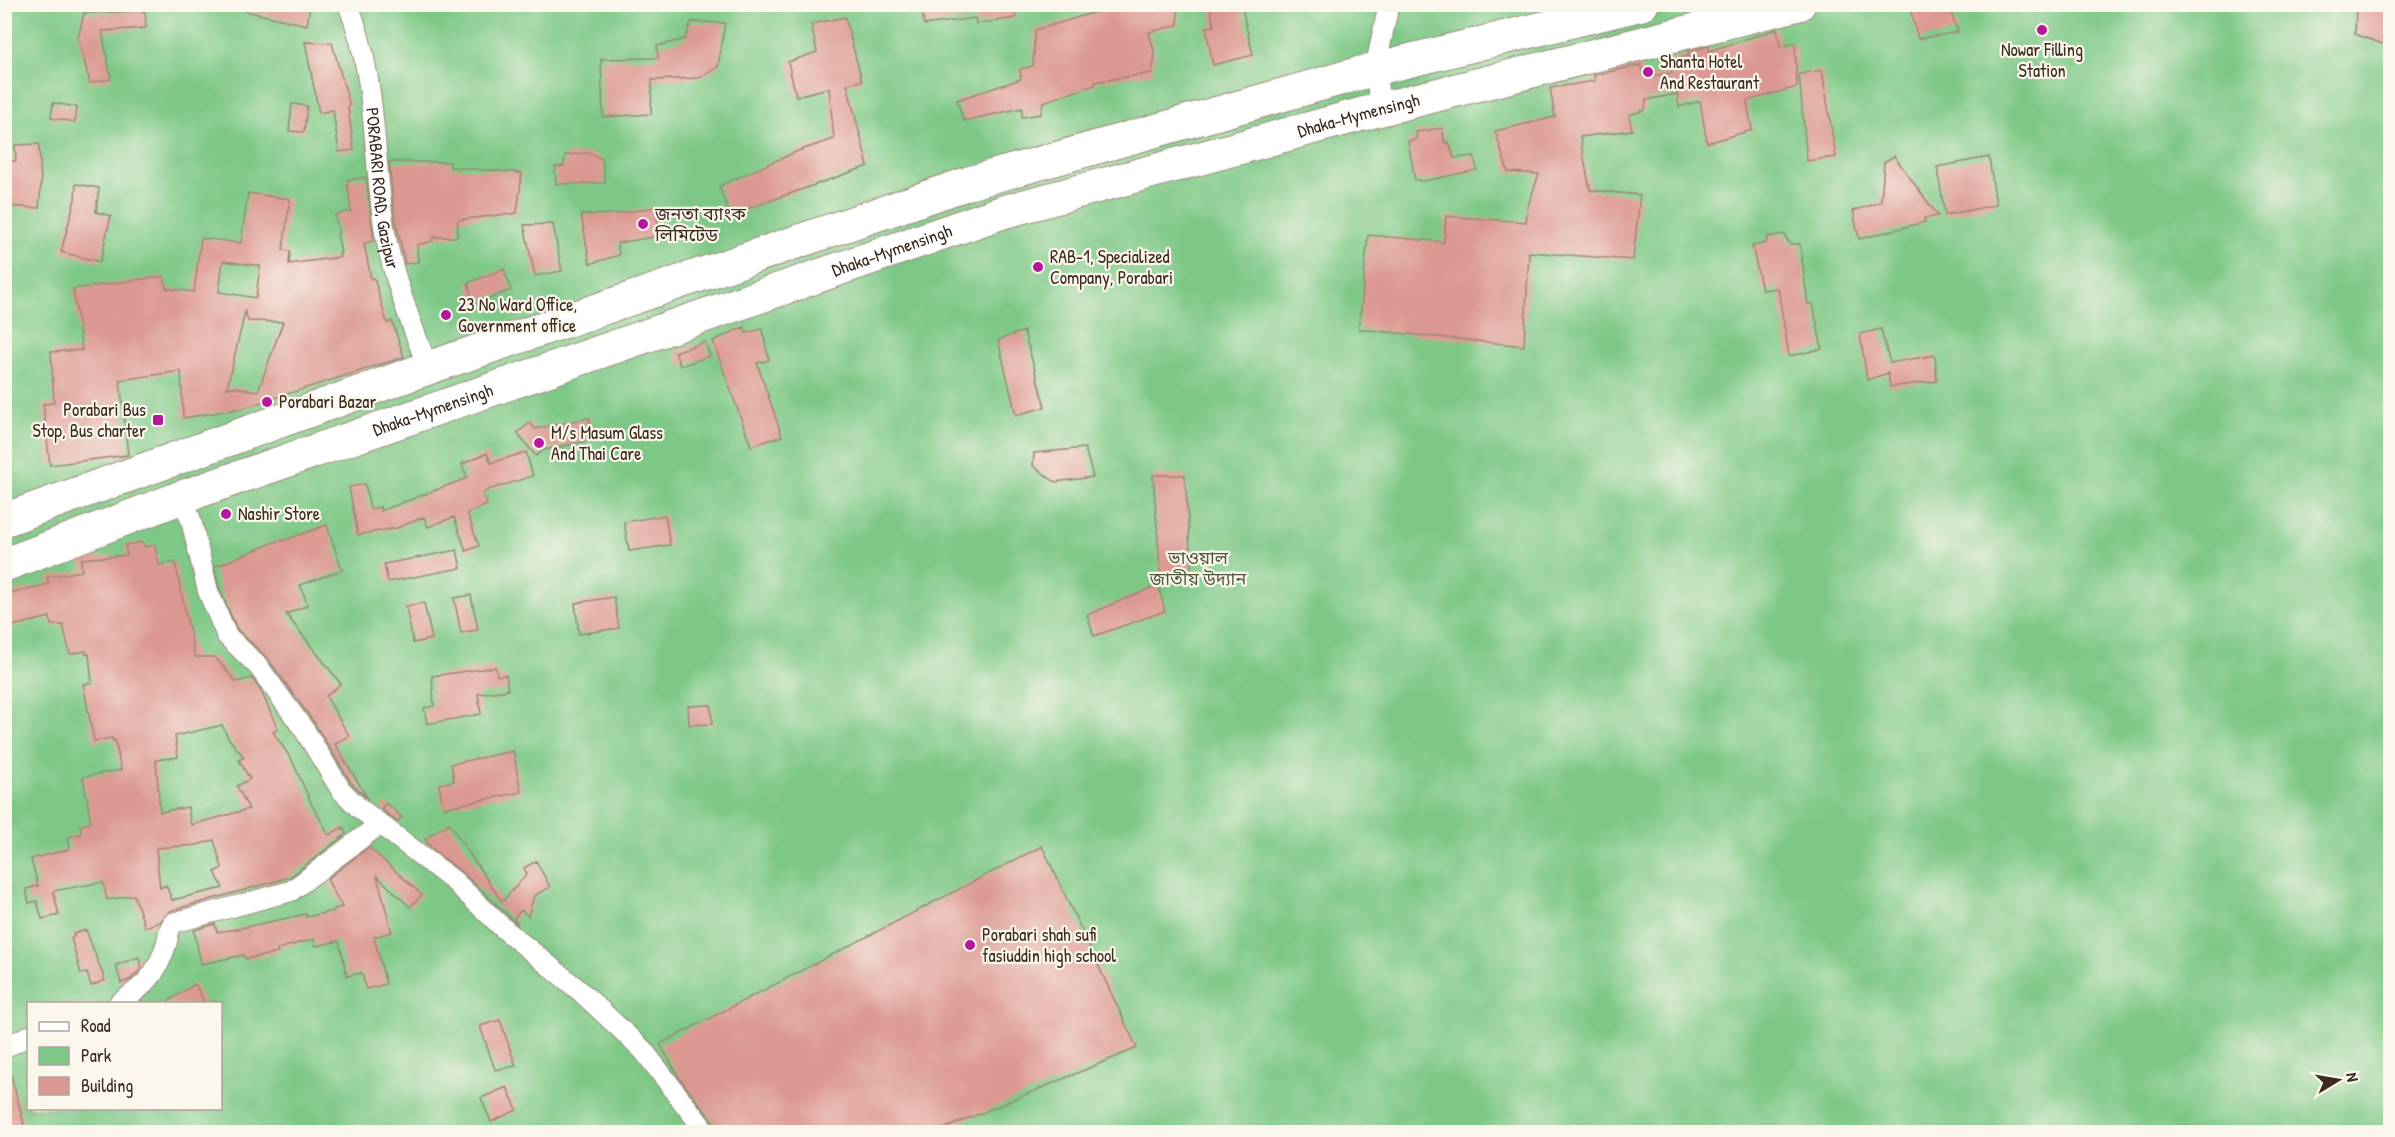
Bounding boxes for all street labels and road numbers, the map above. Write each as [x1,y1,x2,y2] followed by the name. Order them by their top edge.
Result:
[1294,87,1423,143] street label: Dhaka-Mymensingh
[360,106,406,272] street label: PORABARI ROAD, Gazipur
[828,218,956,283] street label: Dhaka-Mymensingh
[369,377,496,442] street label: Dhaka-Mymensingh

